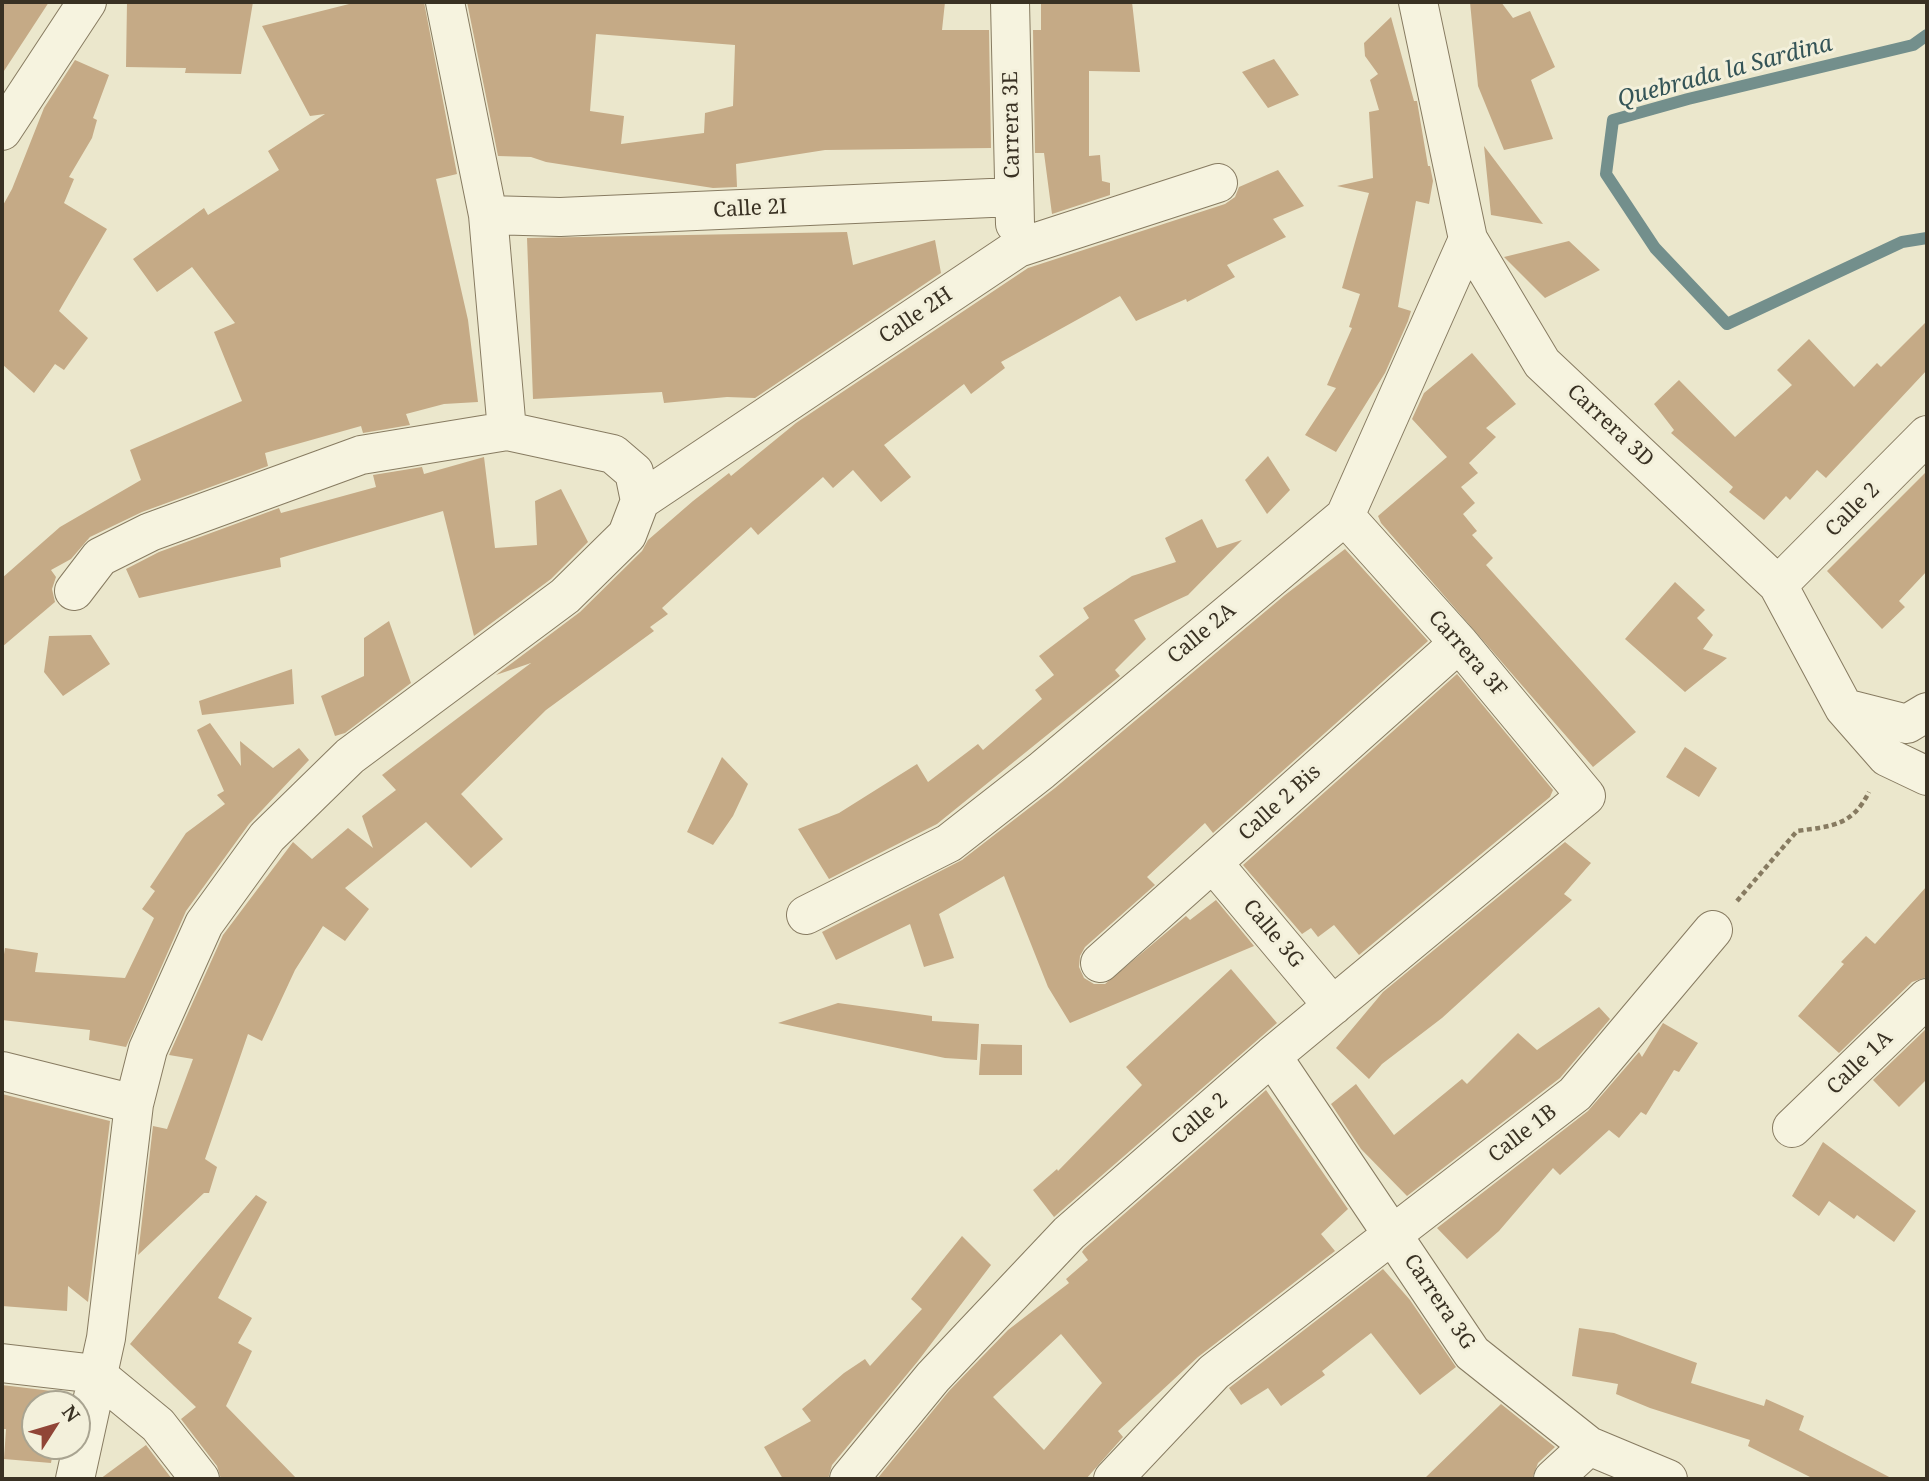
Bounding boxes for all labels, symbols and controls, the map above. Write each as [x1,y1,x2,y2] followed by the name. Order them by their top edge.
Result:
[1615,30,1835,114] water label: Quebrada la Sardina
[998,71,1026,179] street label: Carrera 3E
[712,194,788,224] street label: Calle 2I
[875,282,957,350] street label: Calle 2H
[1561,379,1659,473] street label: Carrera 3D
[1821,478,1885,542] street label: Calle 2
[1163,598,1241,670] street label: Calle 2A
[1423,606,1511,702] street label: Carrera 3F
[1234,760,1326,846] street label: Calle 2 Bis
[1237,895,1309,973] street label: Calle 3G
[1822,1026,1898,1100] street label: Calle 1A
[1167,1088,1233,1150] street label: Calle 2
[1484,1099,1562,1169] street label: Calle 1B
[1398,1250,1480,1354] street label: Carrera 3G
[21,1390,91,1460] north arrow
[56,1400,86,1427] text: N

